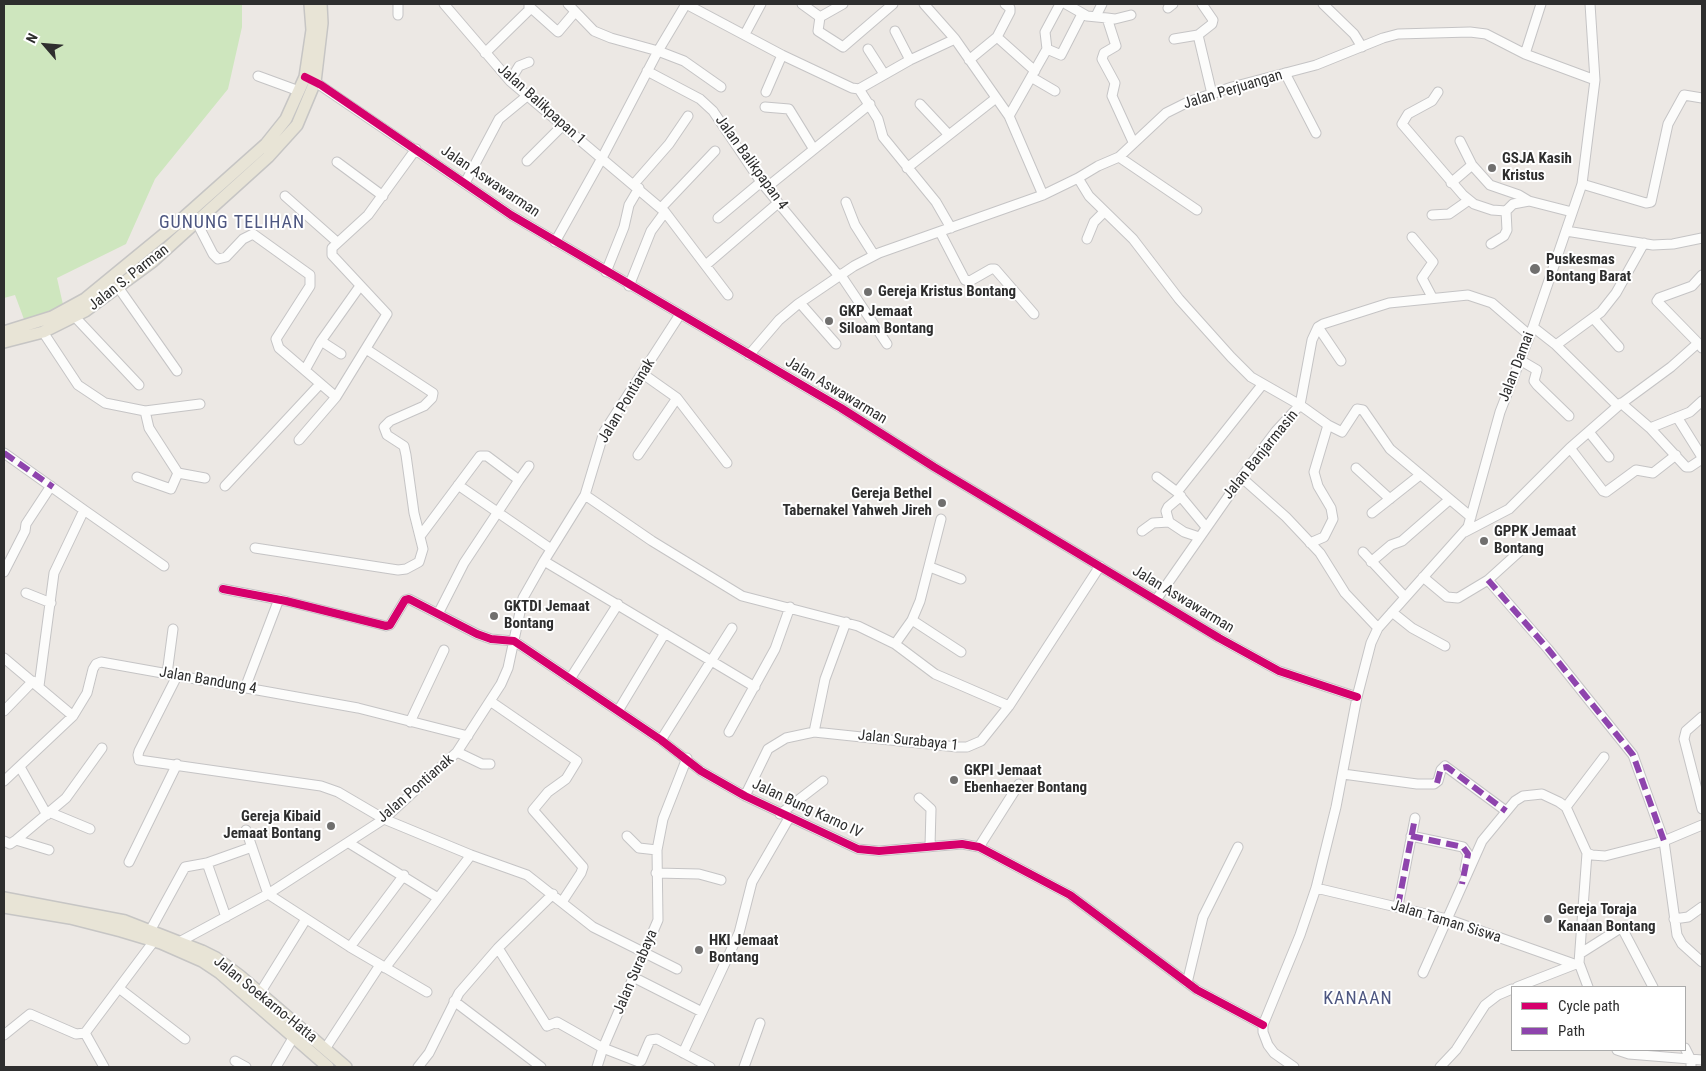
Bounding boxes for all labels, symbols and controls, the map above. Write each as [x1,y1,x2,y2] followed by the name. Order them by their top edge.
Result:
[20,20,70,70] north arrow
[23,31,41,46] text: N
[493,61,589,149] street label: Jalan Balikpapan 1
[1181,66,1285,114] street label: Jalan Perjuangan
[711,112,791,214] street label: Jalan Balikpapan 4
[437,142,543,222] street label: Jalan Aswawarman
[1502,150,1572,185] place label: GSJA Kasih Kristus
[1486,162,1498,174] marker: GSJA Kasih Kristus
[157,212,307,234] district label: GUNUNG TELIHAN
[85,241,173,315] street label: Jalan S. Parman
[1546,251,1631,286] place label: Puskesmas Bontang Barat
[1528,262,1542,276] marker: Puskesmas Bontang Barat
[878,283,1016,301] place label: Gereja Kristus Bontang
[862,286,874,298] marker: Gereja Kristus Bontang
[839,303,934,338] place label: GKP Jemaat Siloam Bontang
[823,315,835,327] marker: GKP Jemaat Siloam Bontang
[1495,329,1539,405] street label: Jalan Damai
[782,354,890,428] street label: Jalan Aswawarman
[595,356,659,446] street label: Jalan Pontianak
[1220,407,1302,503] street label: Jalan Banjarmasin
[782,485,932,520] place label: Gereja Bethel Tabernakel Yahweh Jireh
[936,497,948,509] marker: Gereja Bethel Tabernakel Yahweh Jireh
[1494,523,1576,558] place label: GPPK Jemaat Bontang
[1478,535,1490,547] marker: GPPK Jemaat Bontang
[1129,563,1237,637] street label: Jalan Aswawarman
[504,598,590,633] place label: GKTDI Jemaat Bontang
[488,610,500,622] marker: GKTDI Jemaat Bontang
[158,664,258,698] street label: Jalan Bandung 4
[857,727,959,755] street label: Jalan Surabaya 1
[374,751,458,827] street label: Jalan Pontianak
[964,762,1087,797] place label: GKPI Jemaat Ebenhaezer Bontang
[948,774,960,786] marker: GKPI Jemaat Ebenhaezer Bontang
[749,776,865,842] street label: Jalan Bung Karno IV
[223,808,321,843] place label: Gereja Kibaid Jemaat Bontang
[325,820,337,832] marker: Gereja Kibaid Jemaat Bontang
[1389,897,1503,947] street label: Jalan Taman Siswa
[1558,901,1656,936] place label: Gereja Toraja Kanaan Bontang
[1542,913,1554,925] marker: Gereja Toraja Kanaan Bontang
[610,927,662,1017] street label: Jalan Surabaya
[709,932,778,967] place label: HKI Jemaat Bontang
[693,944,705,956] marker: HKI Jemaat Bontang
[210,953,320,1047] street label: Jalan Soekarno-Hatta
[1511,986,1686,1051] legend
[1323,988,1393,1010] district label: KANAAN
[1558,997,1620,1015] text: Cycle path
[1558,1022,1585,1040] text: Path

